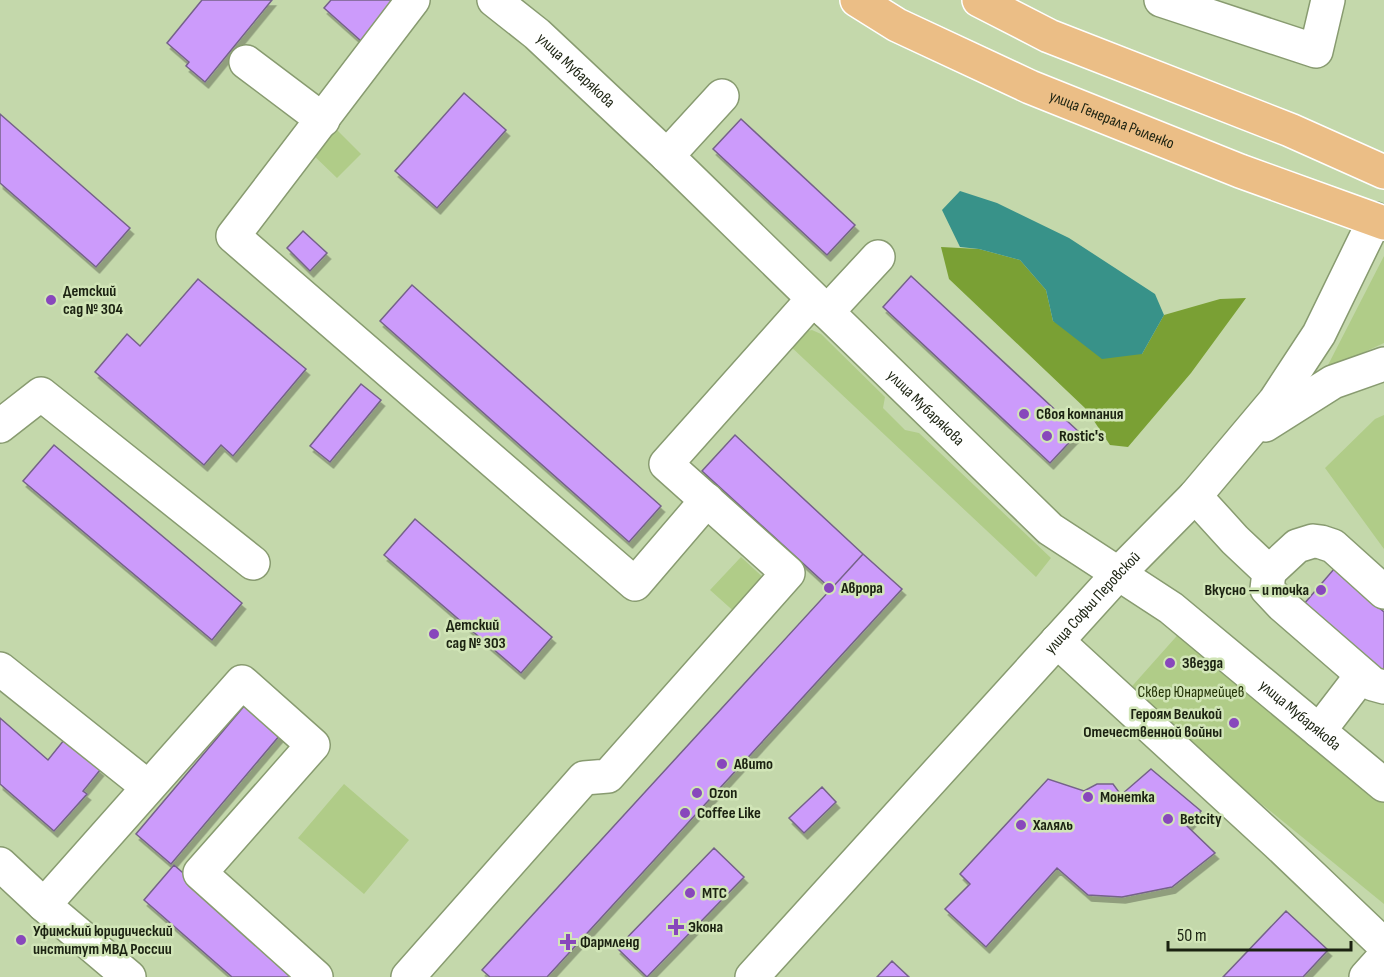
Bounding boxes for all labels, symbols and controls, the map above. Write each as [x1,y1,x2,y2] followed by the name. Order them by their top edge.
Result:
[533,29,619,112] street label: улица Мубарякова
[1047,86,1177,153] street label: улица Генерала Рыленко
[63,282,124,319] place label: Детский сад № 304
[44,293,58,307] marker: Детский сад № 304
[883,366,968,450] street label: улица Мубарякова
[1036,405,1123,424] place label: Своя компания
[1017,407,1031,421] marker: Своя компания
[1059,427,1104,446] place label: Rostic's
[1040,429,1054,443] marker: Rostic's
[1041,548,1144,658] street label: улица Софьи Перовской
[840,579,883,598] place label: Аврора
[822,581,836,595] marker: Аврора
[1204,581,1309,600] place label: Вкусно — и точка
[1314,583,1328,597] marker: Вкусно — и точка
[446,616,506,653] place label: Детский сад № 303
[427,627,441,641] marker: Детский сад № 303
[1182,654,1223,673] place label: Звезда
[1163,656,1177,670] marker: Звезда
[1255,676,1345,755] street label: улица Мубарякова
[1138,683,1244,702] park label: Сквер Юнармейцев
[1083,705,1222,742] place label: Героям Великой Отечественной войны
[1227,716,1241,730] marker: Героям Великой Отечественной войны
[733,755,773,774] place label: Авито
[715,757,729,771] marker: Авито
[709,784,737,803] place label: Ozon
[690,786,704,800] marker: Ozon
[1100,788,1155,807] place label: Монетка
[1081,790,1095,804] marker: Монетка
[697,804,761,823] place label: Coffee Like
[678,806,692,820] marker: Coffee Like
[1180,810,1222,829] place label: Betcity
[1161,812,1175,826] marker: Betcity
[1032,816,1073,835] place label: Халяль
[1014,818,1028,832] marker: Халяль
[702,884,727,903] place label: МТС
[683,886,697,900] marker: МТС
[1168,914,1351,952] scale bar
[688,918,723,937] place label: Экона
[669,920,683,934] marker: Экона
[33,922,173,959] place label: Уфимский юридический институт МВД России
[1177,925,1207,946] text: 50 m
[14,933,28,947] marker: Уфимский юридический институт МВД России
[580,933,639,952] place label: Фармленд
[561,935,575,949] marker: Фармленд

